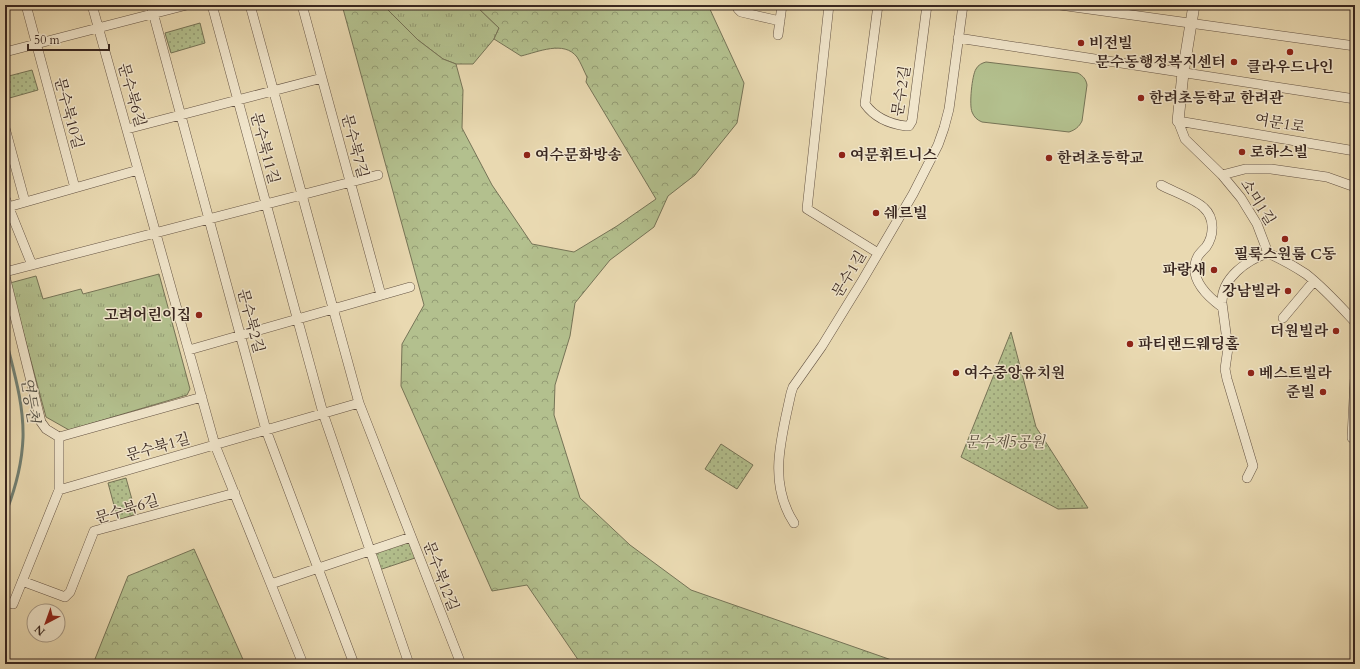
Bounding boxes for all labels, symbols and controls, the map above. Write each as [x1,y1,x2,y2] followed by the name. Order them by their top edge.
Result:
[28,26,109,52] scale bar
[34,32,61,48] text: 50 m
[1089,33,1132,53] place label: 비전빌
[1076,38,1086,48] marker: 비전빌
[1285,47,1295,57] marker: 클라우드나인
[1096,52,1226,72] place label: 문수동행정복지센터
[1229,57,1239,67] marker: 문수동행정복지센터
[1247,57,1333,77] place label: 클라우드나인
[113,61,151,129] street label: 문수북6길
[887,64,915,118] street label: 문수2길
[50,75,88,151] street label: 문수북10길
[1149,88,1284,108] place label: 한려초등학교 한려관
[1136,93,1146,103] marker: 한려초등학교 한려관
[1253,109,1307,137] street label: 여문1로
[246,110,284,186] street label: 문수북11길
[337,112,373,180] street label: 문수북7길
[1250,142,1308,162] place label: 로하스빌
[535,145,622,165] place label: 여수문화방송
[850,145,937,165] place label: 여문휘트니스
[1237,147,1247,157] marker: 로하스빌
[1057,148,1144,168] place label: 한려초등학교
[522,150,532,160] marker: 여수문화방송
[837,150,847,160] marker: 여문휘트니스
[1044,153,1054,163] marker: 한려초등학교
[1236,175,1280,229] street label: 소미1길
[884,203,927,223] place label: 쉐르빌
[871,208,881,218] marker: 쉐르빌
[1280,234,1290,244] marker: 필룩스원룸 C동
[1234,244,1337,264] place label: 필룩스원룸 C동
[827,247,871,301] street label: 문수1길
[1163,260,1206,280] place label: 파랑새
[1209,265,1219,275] marker: 파랑새
[1222,281,1281,301] place label: 강남빌라
[1283,286,1293,296] marker: 강남빌라
[233,287,269,355] street label: 문수북2길
[104,305,191,325] place label: 고려어린이집
[194,310,204,320] marker: 고려어린이집
[1270,321,1329,341] place label: 더원빌라
[1331,326,1341,336] marker: 더원빌라
[1138,334,1240,354] place label: 파티랜드웨딩홀
[1125,339,1135,349] marker: 파티랜드웨딩홀
[964,363,1065,383] place label: 여수중앙유치원
[1259,363,1332,383] place label: 베스트빌라
[951,368,961,378] marker: 여수중앙유치원
[1246,368,1256,378] marker: 베스트빌라
[16,375,45,426] water label: 연등천
[1286,382,1315,402] place label: 준빌
[1318,387,1328,397] marker: 준빌
[124,428,192,466] street label: 문수북1길
[965,432,1047,452] park label: 문수제5공원
[93,490,161,528] street label: 문수북6길
[419,538,463,614] street label: 문수북12길
[26,603,66,643] north arrow
[31,621,48,639] text: N

